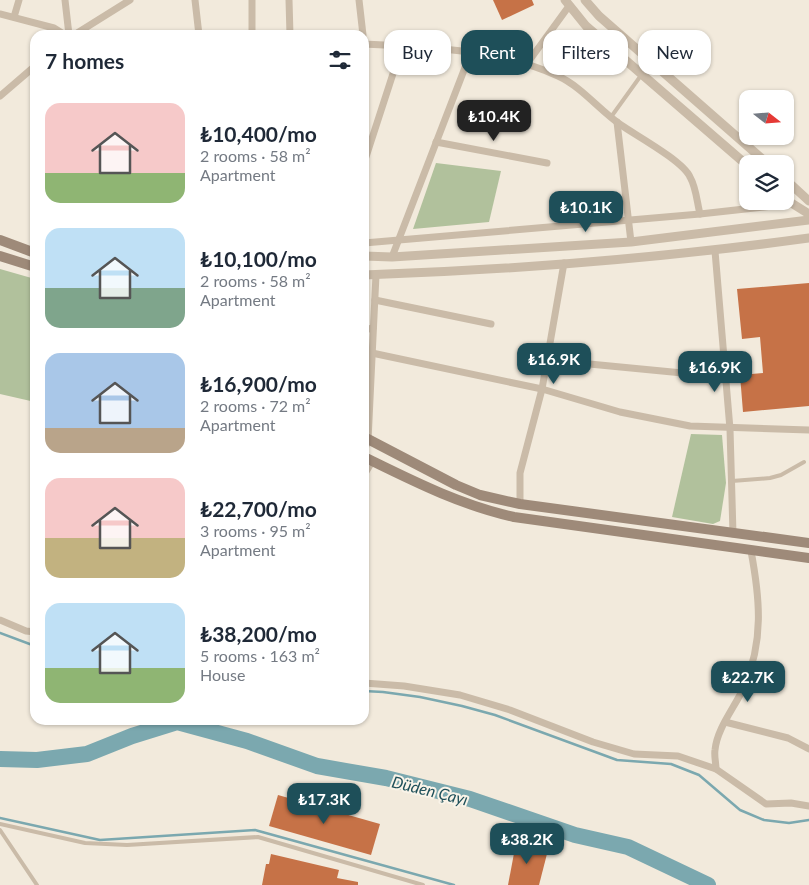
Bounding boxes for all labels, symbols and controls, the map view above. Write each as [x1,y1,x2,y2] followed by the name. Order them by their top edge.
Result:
[384,30,451,75] chip: Buy
[461,30,533,75] chip: Rent
[543,30,628,75] chip: Filters
[638,30,711,75] chip: New
[326,46,354,74] icon: filters
[45,48,124,73] text: 7 homes
[739,90,794,145] north arrow
[739,90,794,210] map controls
[453,100,535,142] pin: ₺10.4K
[468,106,520,125] text: ₺10.4K
[200,121,317,146] text: ₺10,400/mo
[85,123,145,183] icon: home
[200,146,311,165] text: 2 rooms · 58 m²
[739,155,794,210] button: layers
[200,165,275,184] text: Apartment
[545,190,627,233] pin: ₺10.1K
[560,197,612,216] text: ₺10.1K
[200,246,317,271] text: ₺10,100/mo
[85,248,145,308] icon: home
[200,271,311,290] text: 2 rooms · 58 m²
[200,290,275,309] text: Apartment
[513,342,595,385] pin: ₺16.9K
[528,349,580,368] text: ₺16.9K
[674,350,756,393] pin: ₺16.9K
[689,357,741,376] text: ₺16.9K
[200,371,317,396] text: ₺16,900/mo
[85,373,145,433] icon: home
[200,396,311,415] text: 2 rooms · 72 m²
[200,415,275,434] text: Apartment
[200,496,317,521] text: ₺22,700/mo
[85,498,145,558] icon: home
[200,521,311,540] text: 3 rooms · 95 m²
[200,540,275,559] text: Apartment
[200,621,317,646] text: ₺38,200/mo
[85,623,145,683] icon: home
[200,646,320,665] text: 5 rooms · 163 m²
[707,660,789,703] pin: ₺22.7K
[200,665,245,684] text: House
[722,667,774,686] text: ₺22.7K
[390,771,470,809] water label: Düden Çayı
[283,782,365,825] pin: ₺17.3K
[298,789,350,808] text: ₺17.3K
[486,822,568,865] pin: ₺38.2K
[501,829,553,848] text: ₺38.2K

